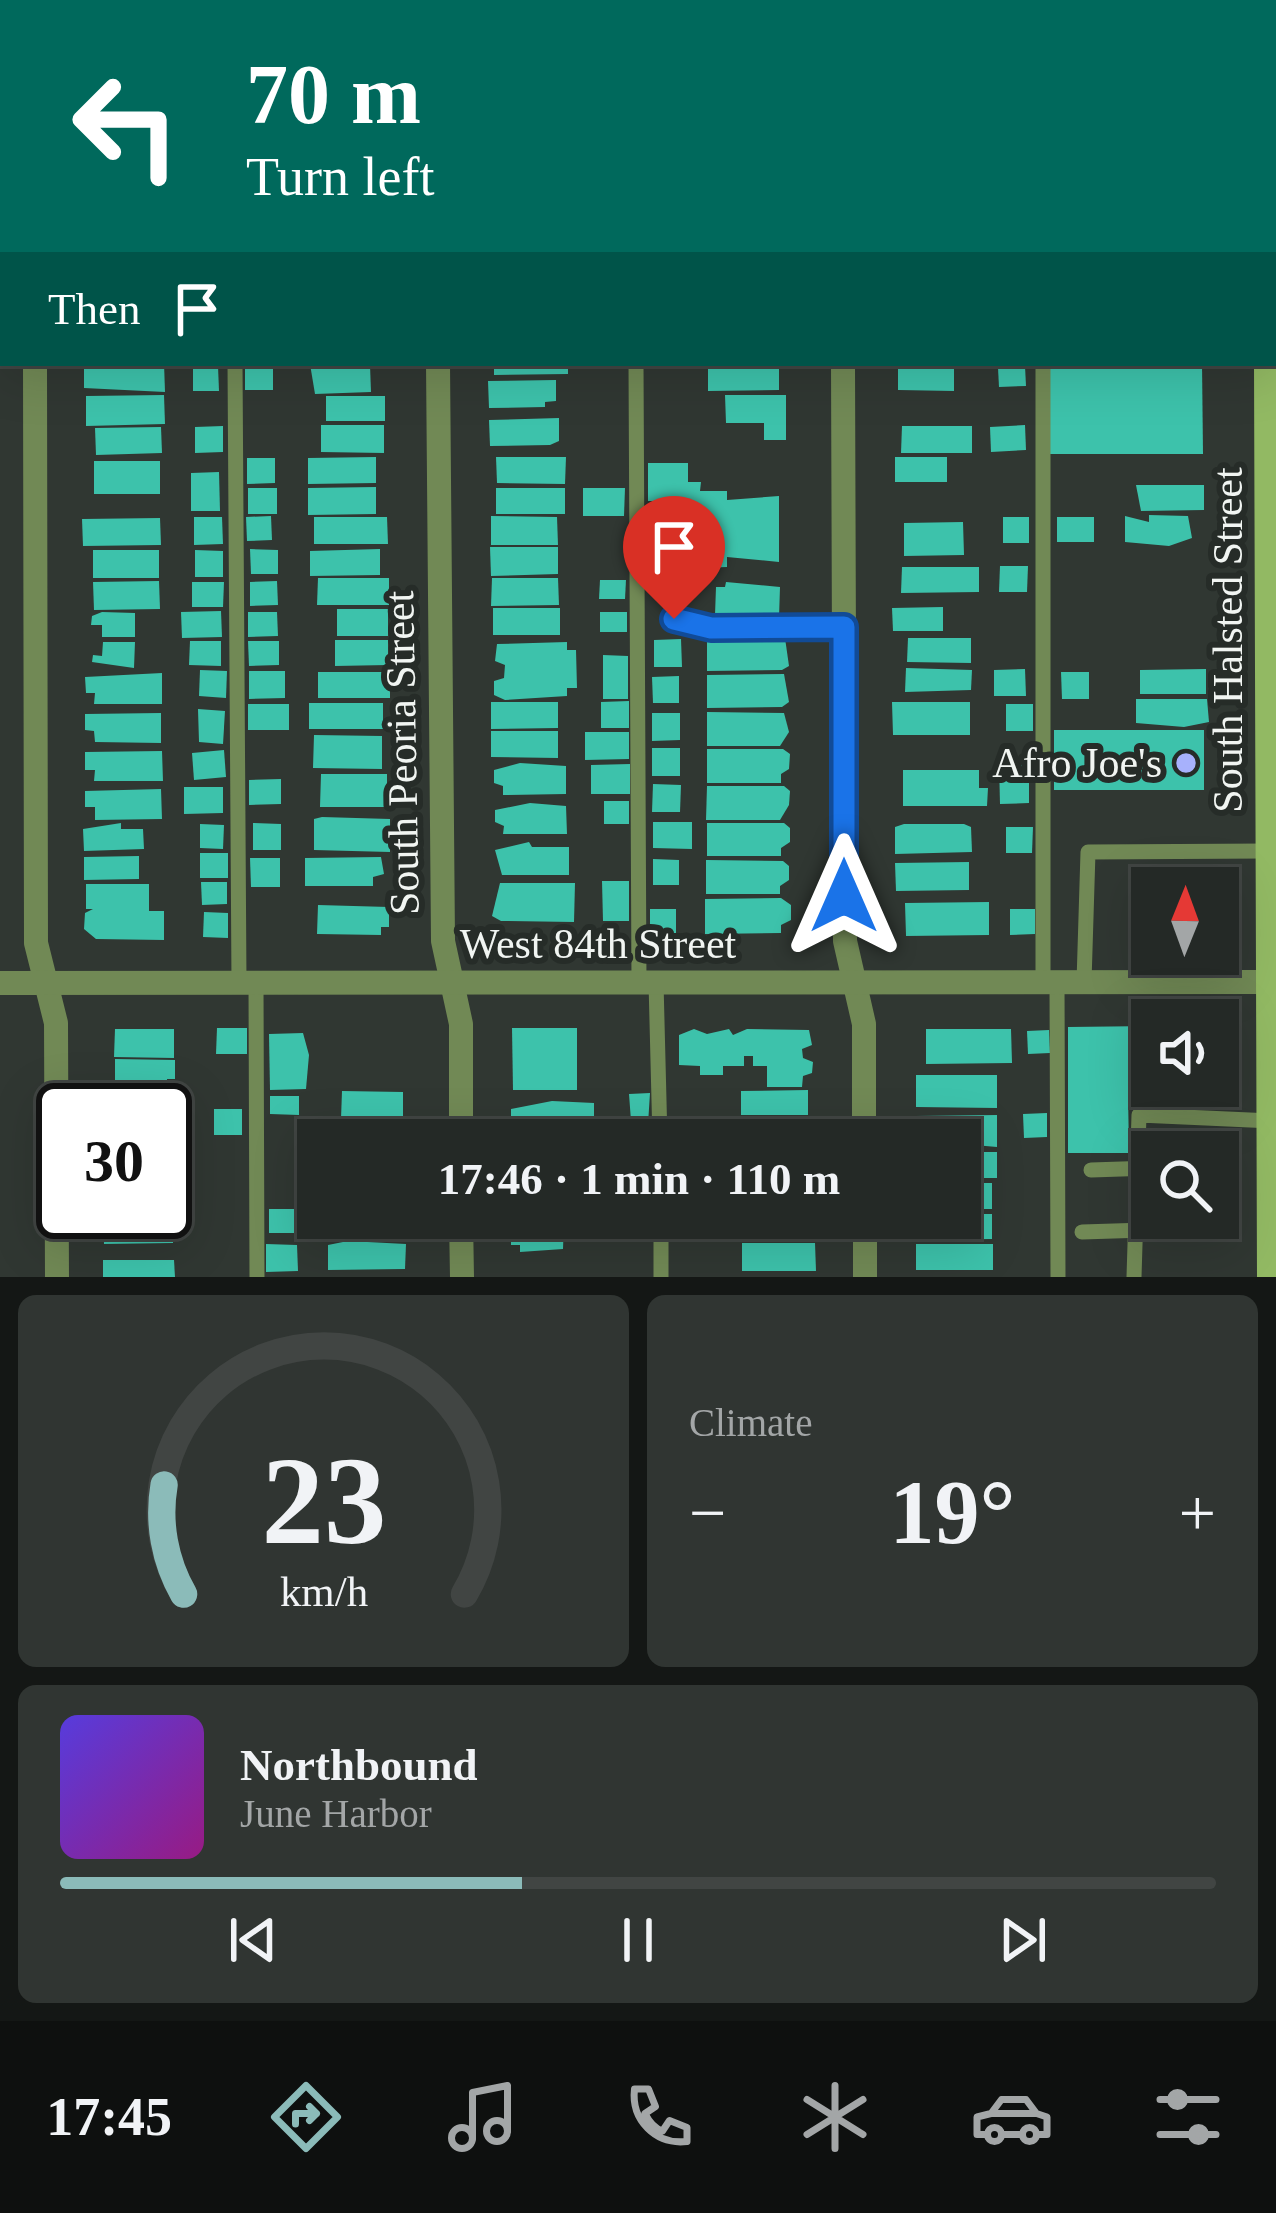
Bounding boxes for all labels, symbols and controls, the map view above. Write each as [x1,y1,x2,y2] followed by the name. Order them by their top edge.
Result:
[48,48,204,204] icon: left
[246,48,421,141] text: 70 m
[246,147,435,207] text: Turn left
[164,276,230,342] icon: arrive
[48,284,140,334] text: Then
[1205,467,1251,813] street label: South Halsted Street
[623,496,725,619] pin
[641,514,707,580] icon: arrive
[376,590,428,916] street label: South Peoria Street
[992,740,1162,786] place label: Afro Joe's
[1173,750,1199,776] marker: Afro Joe's
[781,833,907,959] position arrow
[1131,867,1239,975] north arrow
[1131,867,1239,1239] map controls
[460,921,737,967] street label: West 84th Street
[1131,999,1239,1107] button: sound
[36,1083,192,1239] speed limit sign: 30
[1131,1131,1239,1239] button: search
[438,1154,840,1204] text: 17:46 · 1 min · 110 m
[689,1401,812,1444] text: Climate
[261,1432,386,1570] text: 23
[890,1463,1016,1562] text: 19°
[689,1476,726,1549] text: −
[1179,1476,1216,1549] text: +
[279,1568,368,1615] text: km/h
[240,1740,478,1790] text: Northbound
[240,1792,432,1835] text: June Harbor
[220,1907,286,1973] icon: previous
[605,1907,671,1973] icon: pause
[990,1907,1056,1973] icon: next
[264,2075,348,2159] icon: directions
[441,2075,525,2159] icon: music
[617,2075,701,2159] icon: phone
[793,2075,877,2159] icon: climate
[970,2075,1054,2159] icon: car
[1146,2075,1230,2159] icon: filters
[46,2087,172,2147] text: 17:45

